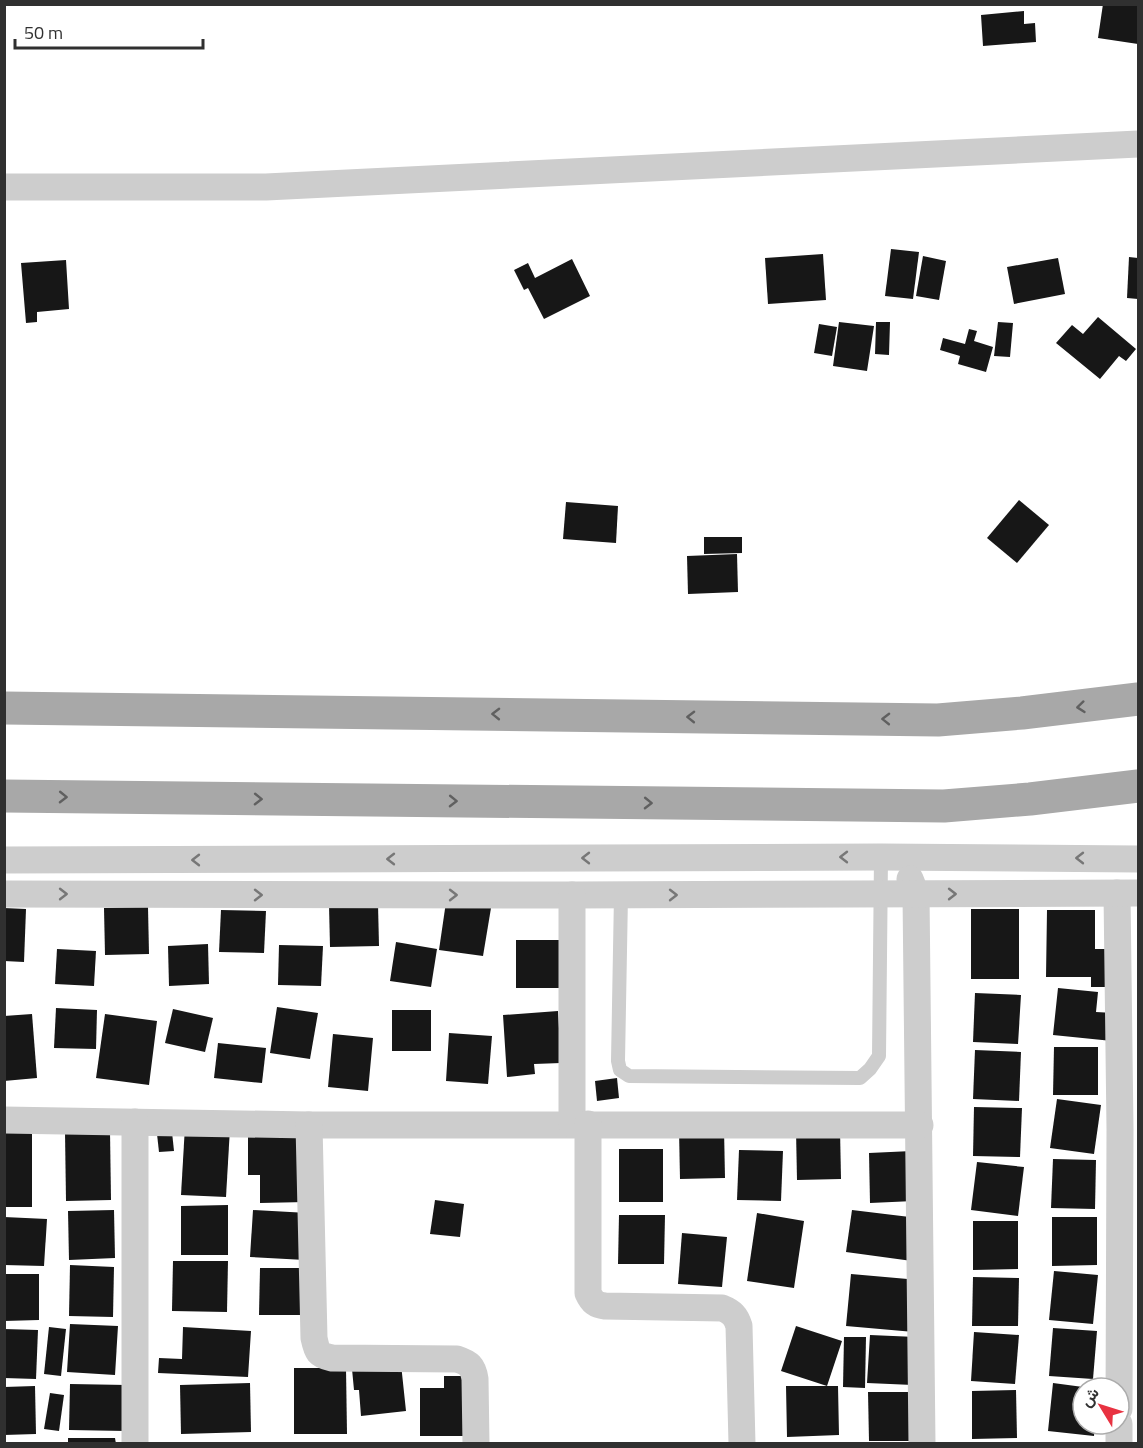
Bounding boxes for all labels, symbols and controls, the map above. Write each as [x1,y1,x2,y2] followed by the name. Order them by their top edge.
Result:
[15,12,202,50] scale bar
[24,19,63,46] text: 50 m
[1076,700,1085,712] one-way arrow
[492,708,501,720] one-way arrow
[687,710,696,723] one-way arrow
[882,713,891,725] one-way arrow
[58,790,67,803] one-way arrow
[253,793,262,805] one-way arrow
[448,795,457,807] one-way arrow
[643,797,652,809] one-way arrow
[839,851,848,863] one-way arrow
[581,852,590,864] one-way arrow
[1076,852,1085,864] one-way arrow
[386,853,395,865] one-way arrow
[191,854,200,866] one-way arrow
[58,888,67,900] one-way arrow
[947,888,956,900] one-way arrow
[253,889,262,901] one-way arrow
[448,889,457,901] one-way arrow
[668,889,677,901] one-way arrow
[1071,1376,1131,1436] north arrow
[1074,1382,1105,1412] text: ش

